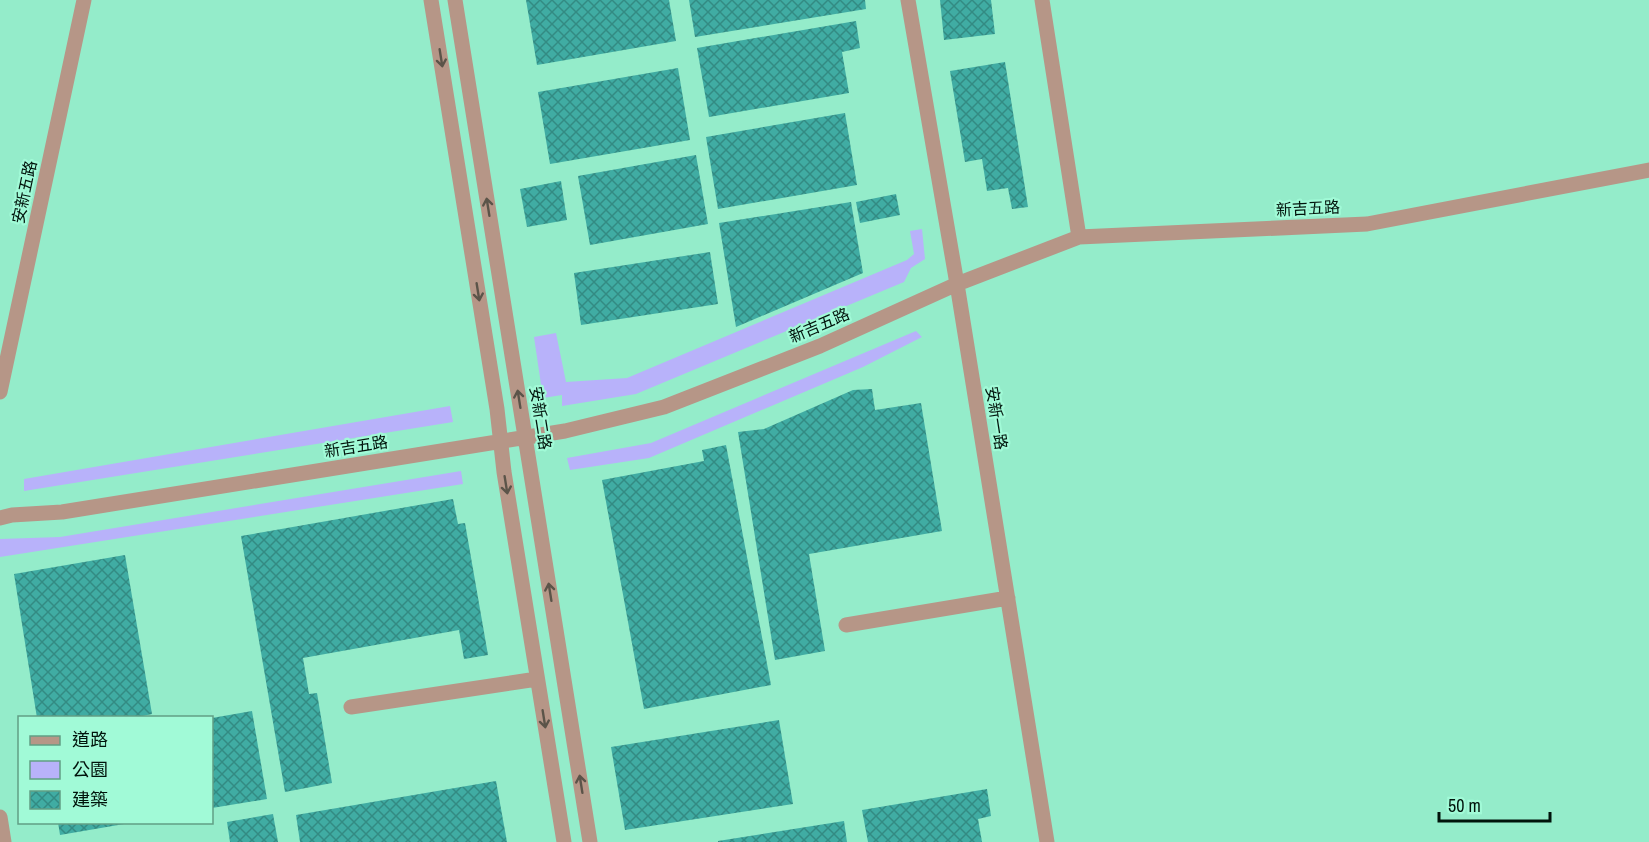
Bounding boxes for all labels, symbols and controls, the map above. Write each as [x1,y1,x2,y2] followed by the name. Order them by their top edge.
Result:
[435,47,446,67] one-way arrow
[7,158,41,226] street label: 安新五路
[1275,195,1341,221] street label: 新吉五路
[483,197,494,217] one-way arrow
[473,281,484,301] one-way arrow
[785,302,853,348] street label: 新吉五路
[525,385,557,451] street label: 安新二路
[981,385,1013,451] street label: 安新一路
[514,390,525,409] one-way arrow
[323,430,389,462] street label: 新吉五路
[500,474,511,494] one-way arrow
[544,582,555,602] one-way arrow
[538,708,549,728] one-way arrow
[18,716,213,824] legend
[72,727,108,752] text: 道路
[72,757,108,782] text: 公園
[575,775,586,795] one-way arrow
[1439,785,1550,823] scale bar
[72,787,108,812] text: 建築
[1448,793,1481,818] text: 50 m

